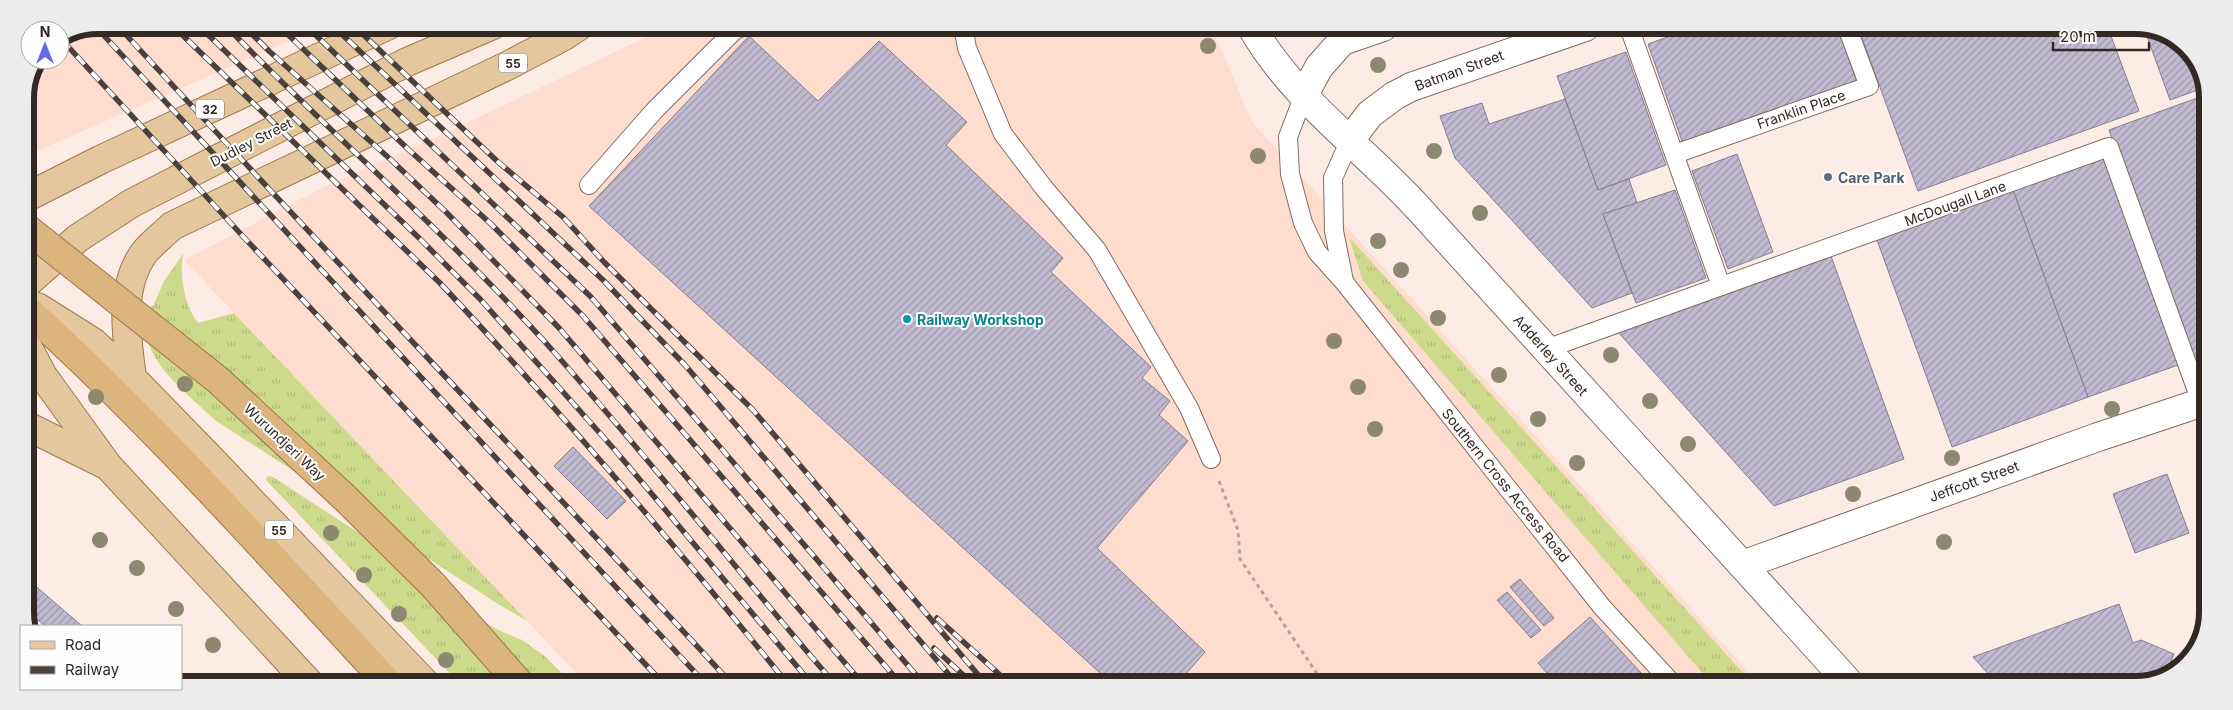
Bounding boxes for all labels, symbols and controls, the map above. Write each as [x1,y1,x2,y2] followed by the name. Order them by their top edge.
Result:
[20,20,70,70] north arrow
[2053,20,2149,52] scale bar
[40,23,50,40] text: N
[2060,27,2096,46] text: 20 m
[1412,46,1506,94] street label: Batman Street
[499,54,527,72] road number: 55
[1755,86,1847,132] street label: Franklin Place
[196,100,224,118] road number: 32
[207,114,295,170] street label: Dudley Street
[1838,169,1905,186] place label: Care Park
[1822,171,1834,183] marker: Care Park
[1902,177,2008,229] street label: McDougall Lane
[917,311,1044,328] place label: Railway Workshop
[1510,311,1592,399] street label: Adderley Street
[901,313,913,325] marker: Railway Workshop
[241,400,329,484] street label: Wurundjeri Way
[1439,405,1573,565] street label: Southern Cross Access Road
[1927,457,2022,505] street label: Jeffcott Street
[265,520,293,540] road number: 55
[20,625,182,690] legend
[65,635,101,654] text: Road
[65,660,120,679] text: Railway

